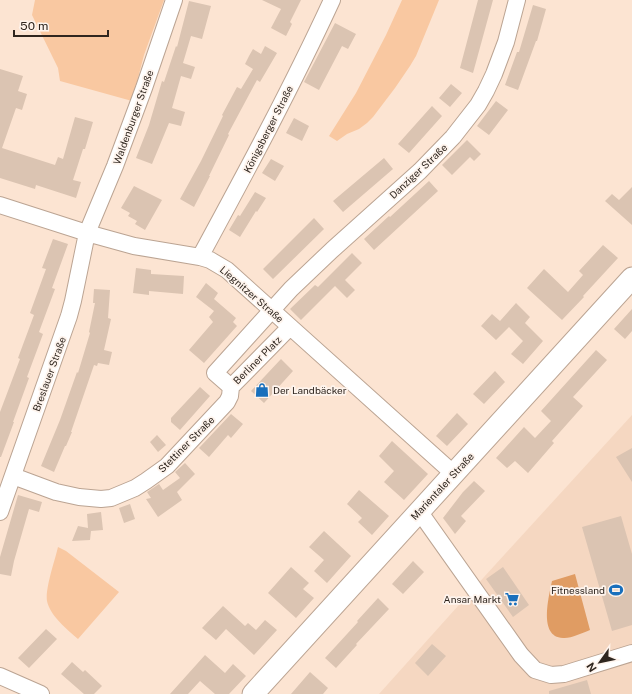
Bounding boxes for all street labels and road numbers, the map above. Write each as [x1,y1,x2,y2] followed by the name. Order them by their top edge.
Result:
[110,68,156,166] street label: Waldenburger Straße
[241,83,295,175] street label: Königsberger Straße
[387,141,450,201] street label: Danziger Straße
[218,263,286,325] street label: Liegnitzer Straße
[231,333,284,386] street label: Berliner Platz
[30,335,68,413] street label: Breslauer Straße
[155,413,217,475] street label: Stettiner Straße
[408,450,476,522] street label: Marientaler Straße

